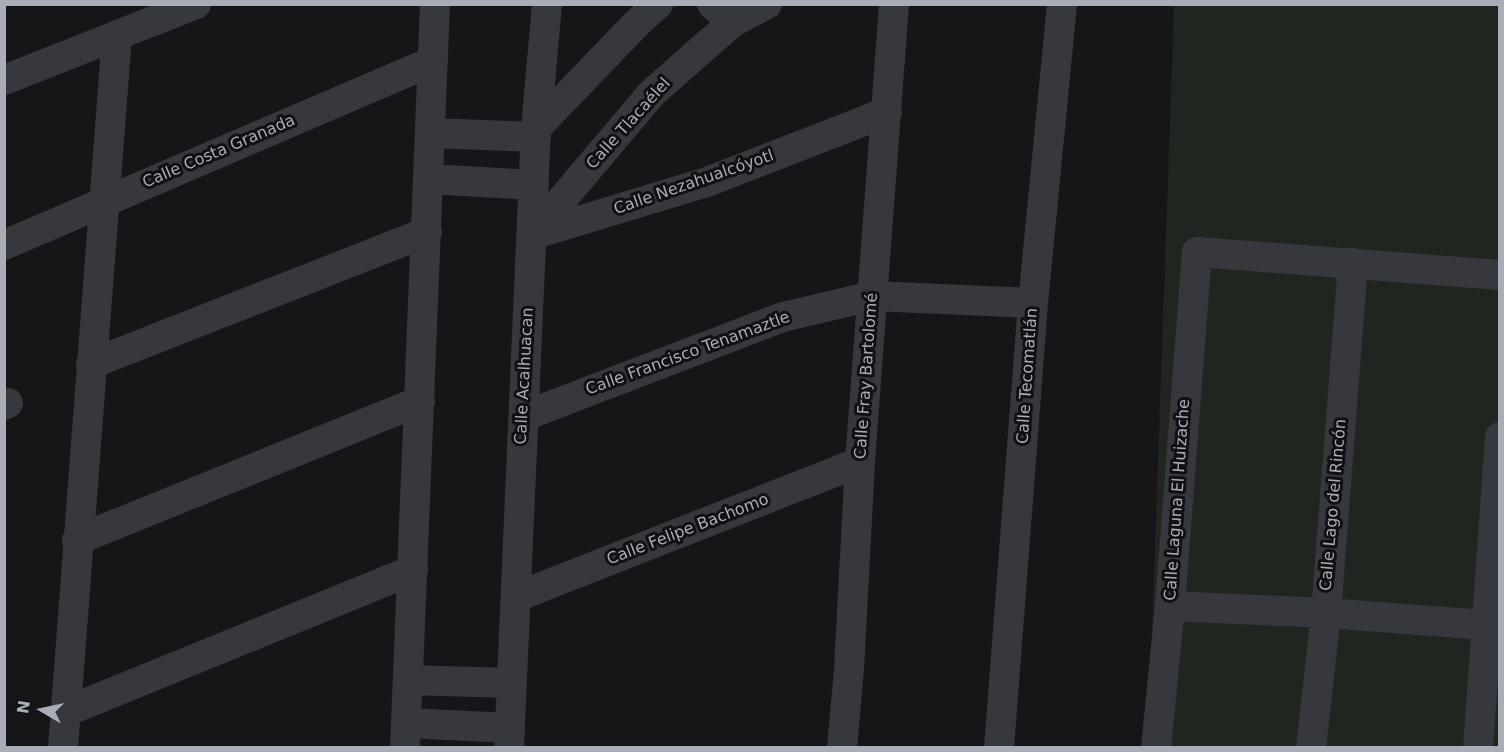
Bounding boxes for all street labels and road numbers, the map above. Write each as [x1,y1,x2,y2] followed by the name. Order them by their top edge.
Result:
[583,74,675,174] street label: Calle Tlacaélel
[140,111,298,193] street label: Calle Costa Granada
[611,147,777,219] street label: Calle Nezahualcóyotl
[852,292,882,460] street label: Calle Fray Bartolomé
[512,307,538,445] street label: Calle Acalhuacan
[1014,307,1042,445] street label: Calle Tecomatlán
[583,308,793,400] street label: Calle Francisco Tenamaztle
[1161,399,1195,601] street label: Calle Laguna El Huizache
[1317,418,1351,592] street label: Calle Lago del Rincón
[604,490,772,570] street label: Calle Felipe Bachomo

